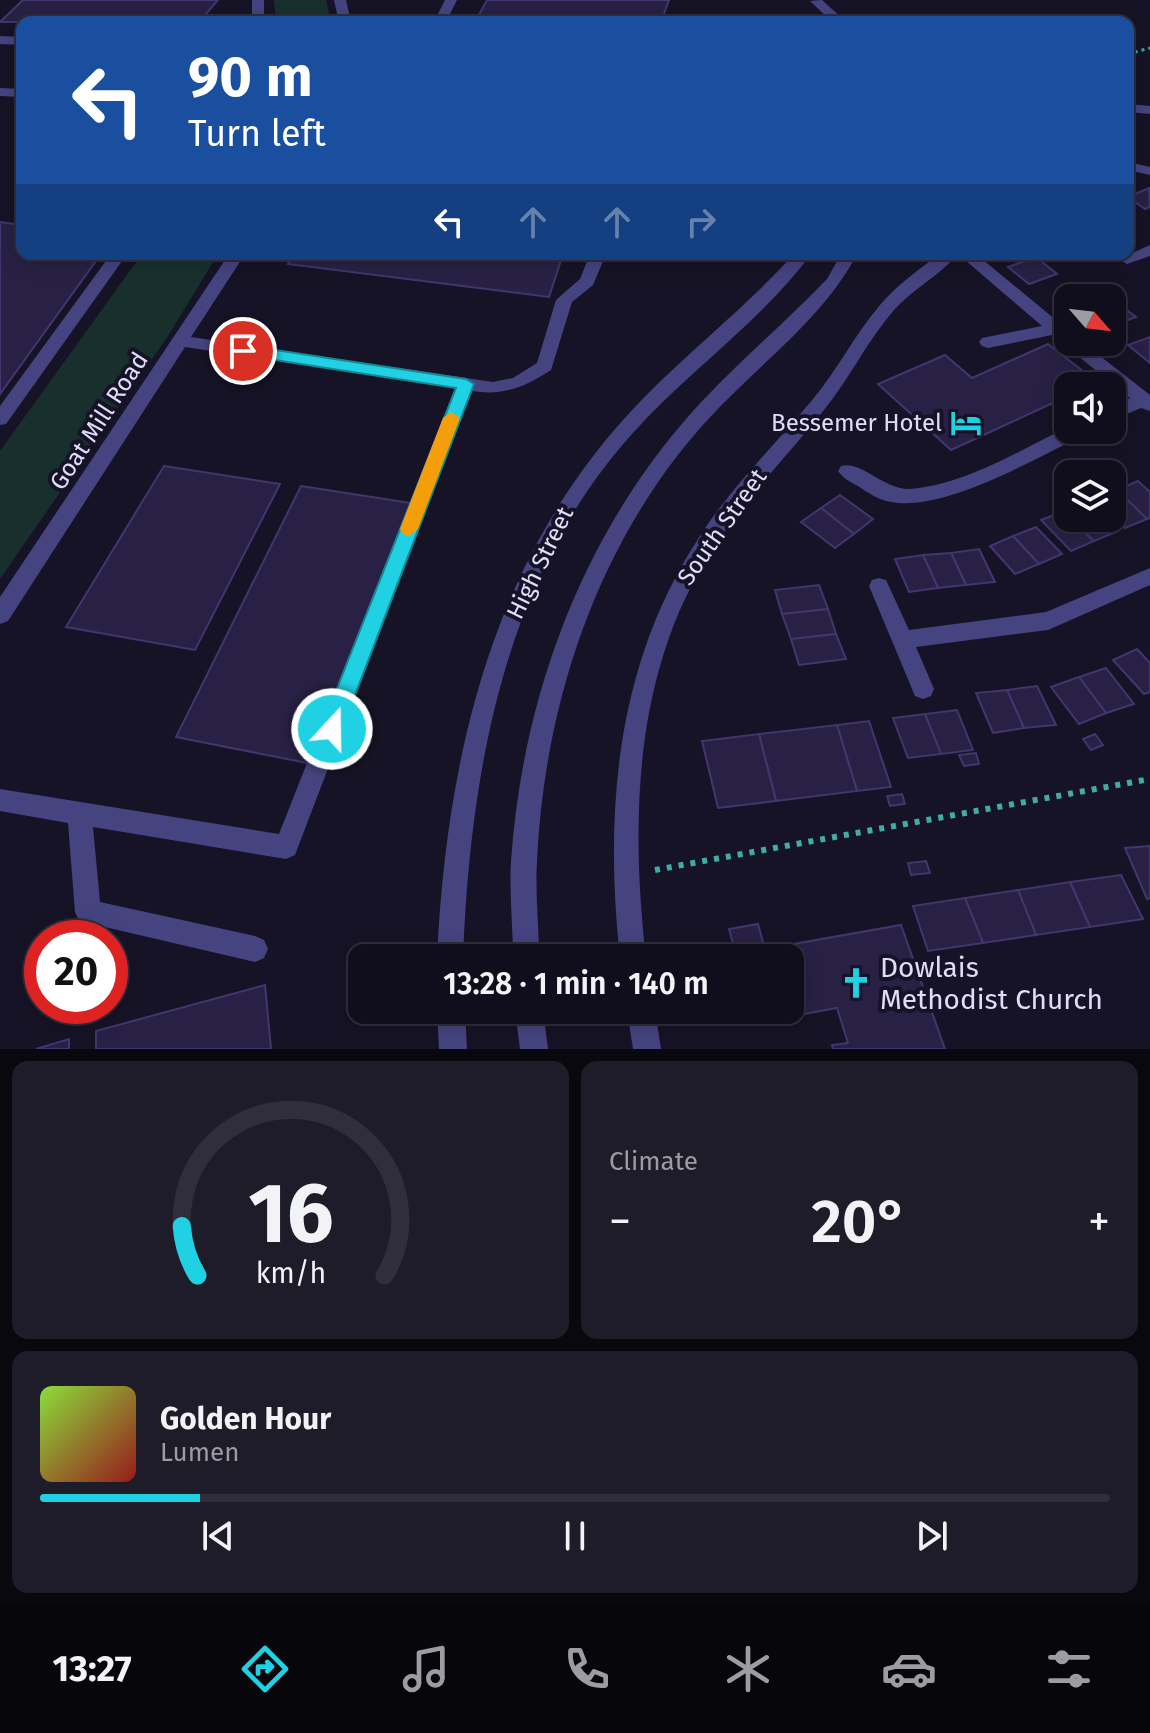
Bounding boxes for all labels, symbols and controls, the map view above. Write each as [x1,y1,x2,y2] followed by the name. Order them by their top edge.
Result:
[188,44,313,111] text: 90 m
[56,48,160,152] icon: left
[188,112,326,156] text: Turn left
[427,200,471,244] icon: left
[511,200,555,244] icon: ahead
[595,200,639,244] icon: ahead
[679,200,723,244] icon: right
[1054,284,1126,356] north arrow
[1054,284,1126,532] map controls
[209,317,277,385] pin
[221,329,265,373] icon: arrive
[44,347,154,495] street label: Goat Mill Road
[1054,372,1126,444] button: sound
[949,406,983,440] hotel icon: Bessemer Hotel
[771,409,942,437] place label: Bessemer Hotel
[1054,460,1126,532] button: layers
[672,463,772,590] street label: South Street
[501,502,579,624] street label: High Street
[290,687,374,771] position arrow
[24,920,128,1024] speed limit sign: 20
[880,951,1103,1016] place label: Dowlais Methodist Church
[443,966,709,1002] text: 13:28 · 1 min · 140 m
[839,966,873,1000] church icon: Dowlais Methodist Church
[609,1146,698,1177] text: Climate
[248,1164,333,1264] text: 16
[811,1186,908,1258] text: 20°
[609,1195,631,1248] text: −
[1088,1195,1110,1248] text: +
[255,1256,326,1291] text: km/h
[160,1401,331,1437] text: Golden Hour
[160,1437,239,1468] text: Lumen
[196,1514,240,1558] icon: previous
[553,1514,597,1558] icon: pause
[910,1514,954,1558] icon: next
[237,1641,293,1697] icon: directions
[398,1641,454,1697] icon: music
[559,1641,615,1697] icon: phone
[720,1641,776,1697] icon: climate
[881,1641,937,1697] icon: car
[1041,1641,1097,1697] icon: filters
[52,1647,132,1691] text: 13:27

